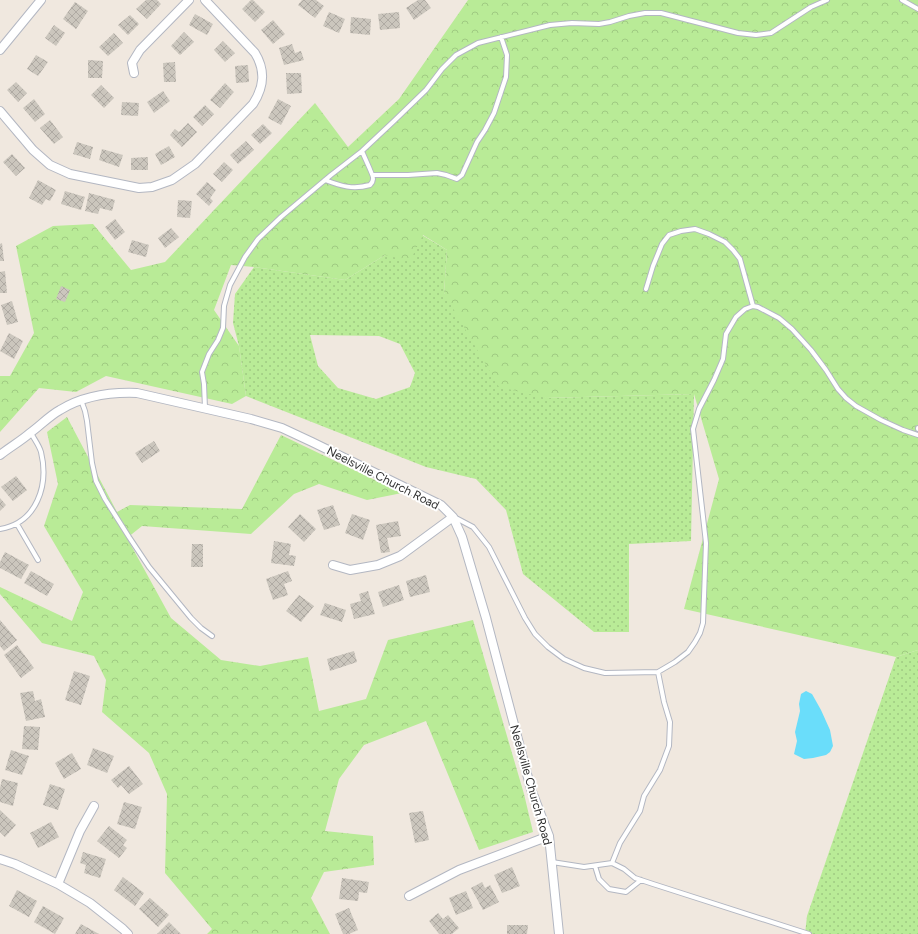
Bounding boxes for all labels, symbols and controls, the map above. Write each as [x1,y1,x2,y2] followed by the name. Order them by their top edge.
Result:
[324,444,442,512] street label: Neelsville Church Road
[507,723,555,847] street label: Neelsville Church Road

